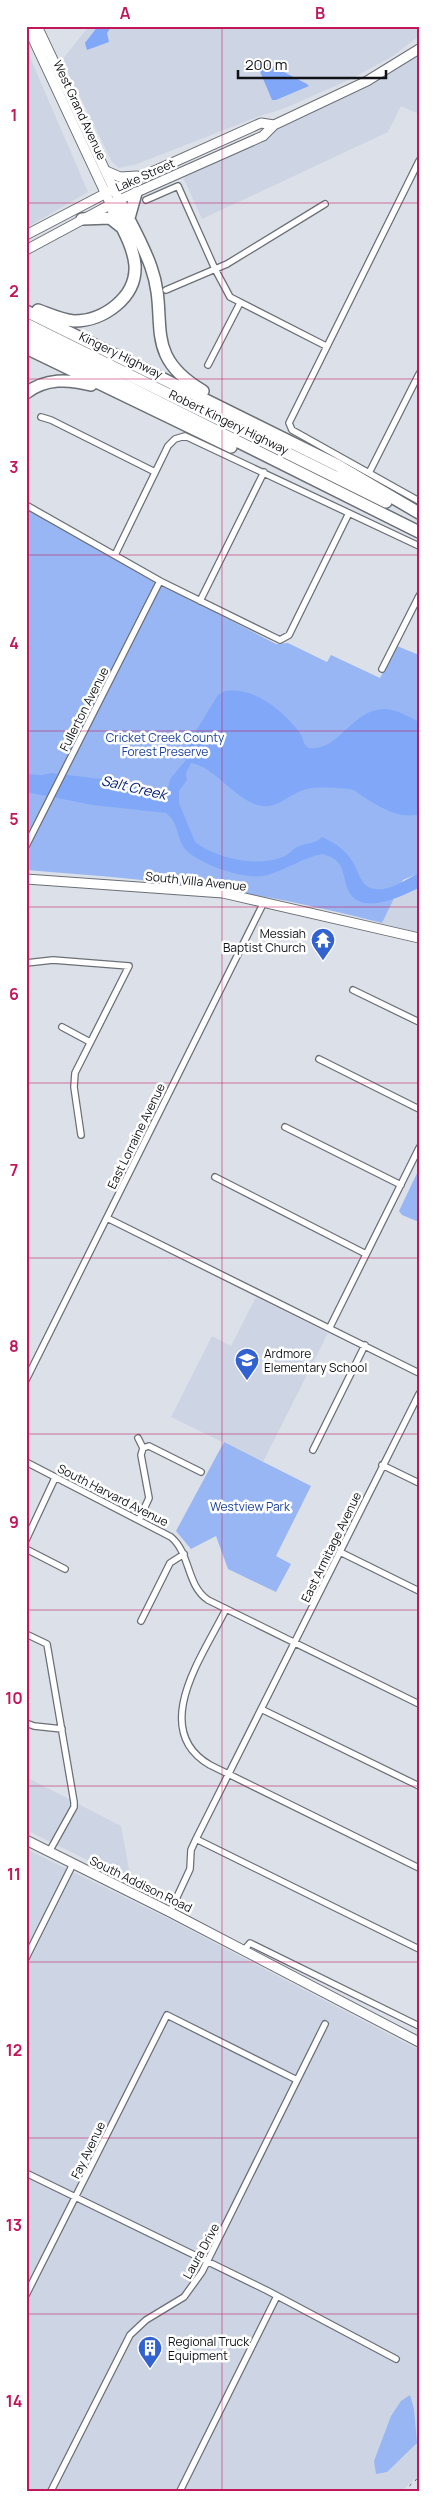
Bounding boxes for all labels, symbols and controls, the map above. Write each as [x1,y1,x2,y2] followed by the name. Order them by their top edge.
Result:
[120,2,131,24] text: A
[315,2,325,24] text: B
[238,48,385,80] scale bar
[245,54,288,75] text: 200 m
[49,58,111,162] street label: West Grand Avenue
[10,104,18,126] text: 1
[113,154,178,196] street label: Lake Street
[9,280,19,302] text: 2
[76,327,166,383] street label: Kingery Highway
[166,386,292,459] street label: Robert Kingery Highway
[9,456,19,478] text: 3
[9,632,19,654] text: 4
[55,664,113,754] street label: Fullerton Avenue
[106,729,225,760] park label: Cricket Creek County Forest Preserve
[100,770,170,804] water label: Salt Creek
[9,808,19,830] text: 5
[145,867,247,895] street label: South Villa Avenue
[223,925,306,956] place label: Messiah Baptist Church
[310,927,336,961] temple icon: Messiah Baptist Church
[9,983,19,1005] text: 6
[103,1080,169,1192] street label: East Lorraine Avenue
[10,1159,18,1181] text: 7
[9,1335,19,1357] text: 8
[264,1345,367,1376] place label: Ardmore Elementary School
[234,1347,260,1381] school or university icon: Ardmore Elementary School
[55,1460,171,1530] street label: South Harvard Avenue
[297,1489,365,1605] street label: East Armitage Avenue
[210,1498,291,1515] park label: Westview Park
[9,1511,19,1533] text: 9
[5,1687,23,1709] text: 10
[87,1852,195,1916] street label: South Addison Road
[7,1863,21,1885] text: 11
[6,2039,22,2061] text: 12
[67,2118,109,2182] street label: Fay Avenue
[6,2214,22,2236] text: 13
[179,2220,223,2282] street label: Laura Drive
[168,2333,250,2364] place label: Regional Truck Equipment
[137,2335,163,2369] building icon: Regional Truck Equipment
[6,2390,22,2412] text: 14

